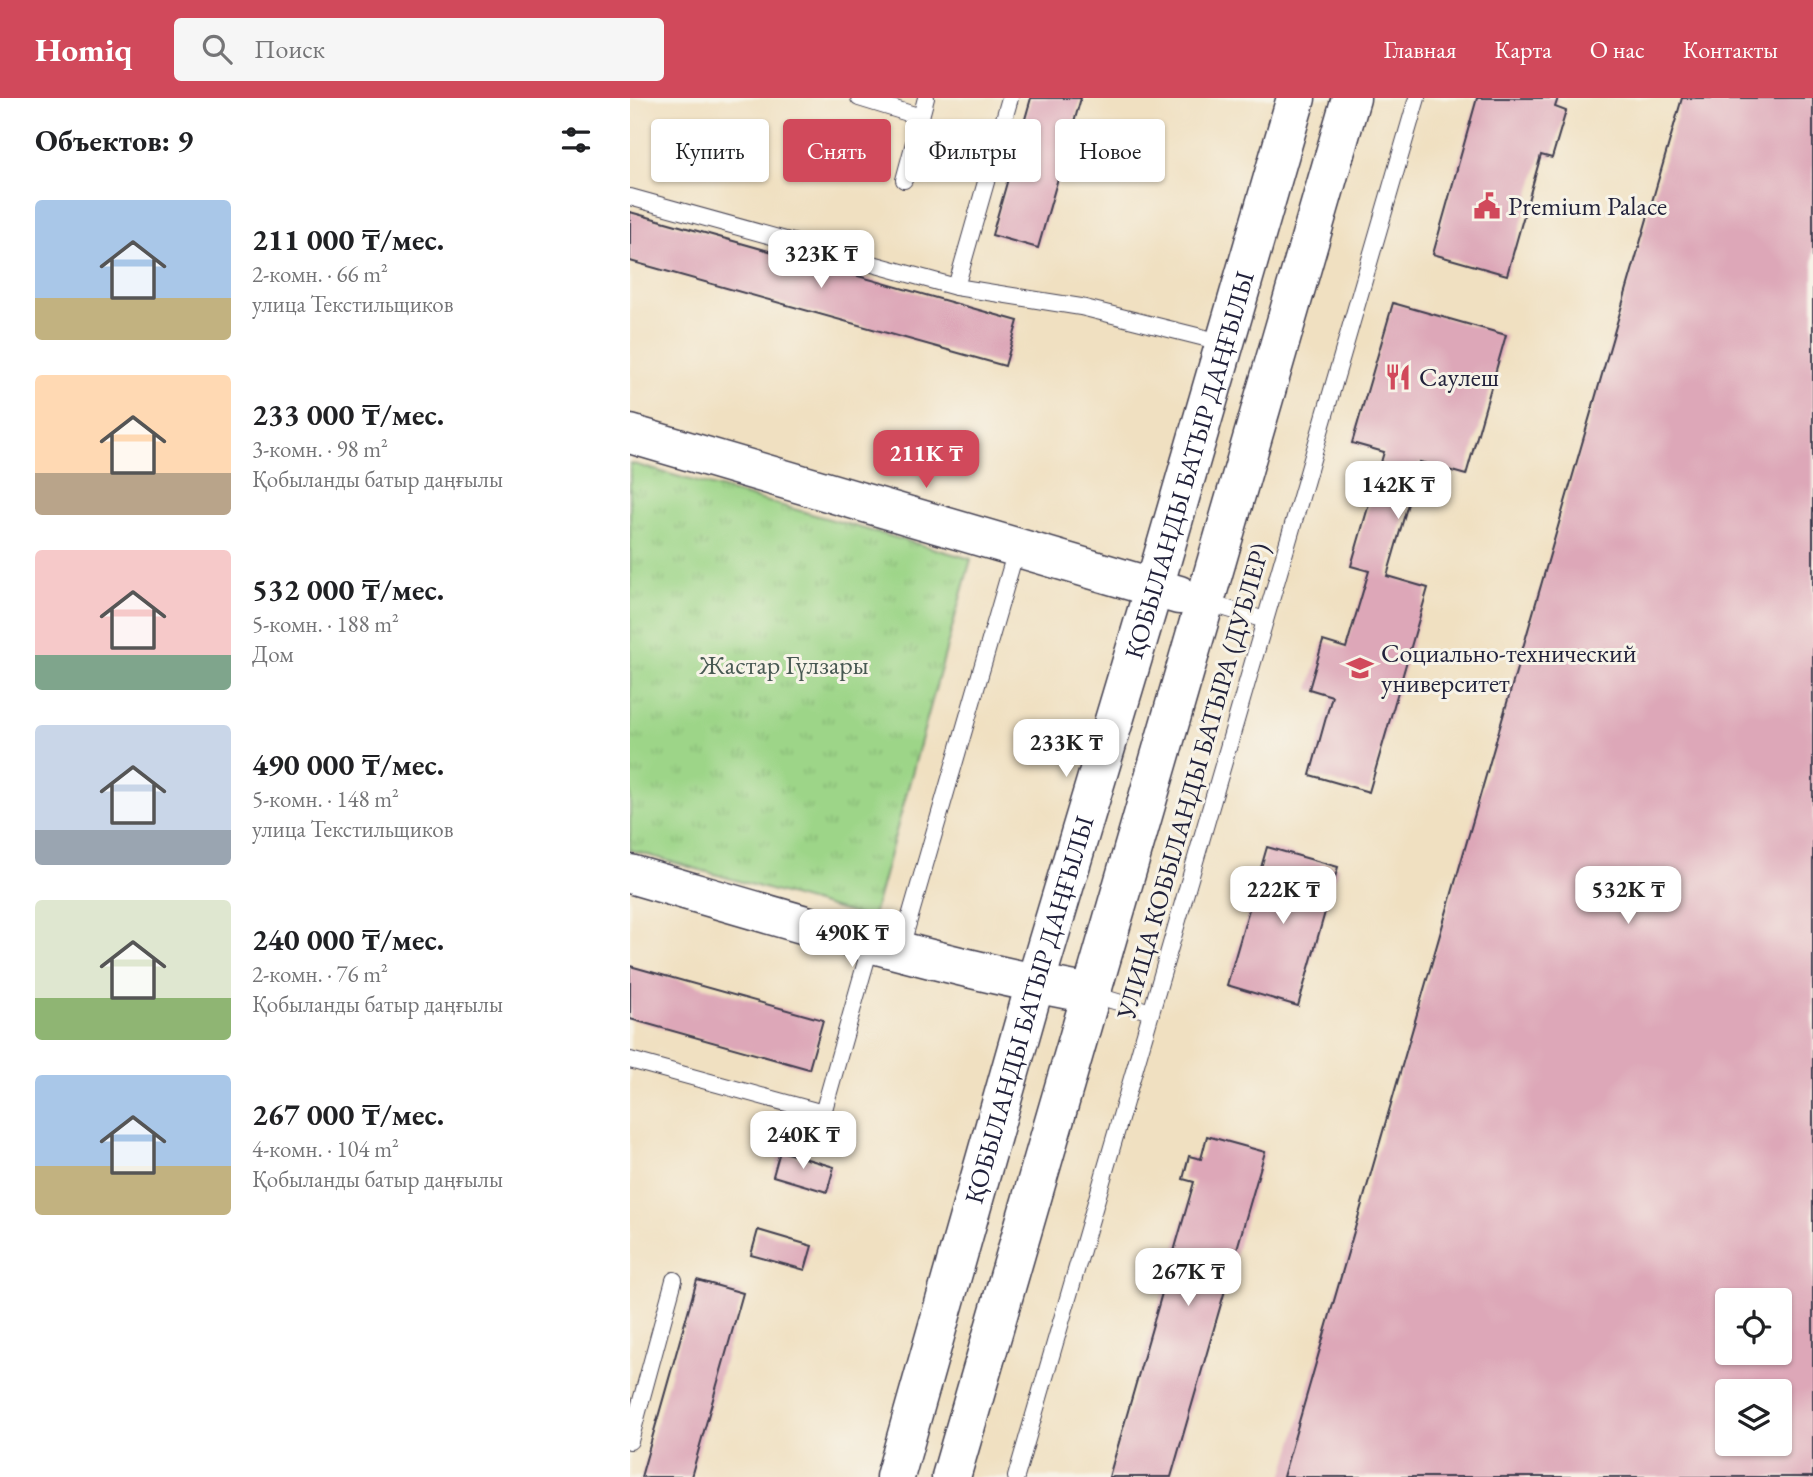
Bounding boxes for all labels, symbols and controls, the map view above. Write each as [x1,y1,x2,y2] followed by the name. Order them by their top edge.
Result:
[174,18,664,81] search box
[35,28,132,71] text: Homiq
[198,30,236,68] icon: search
[254,32,325,66] text: Поиск
[1383,34,1457,65] text: Главная
[1495,34,1552,65] text: Карта
[1590,34,1645,65] text: О нас
[1683,34,1778,65] text: Контакты
[651,119,769,182] chip: Купить
[783,119,891,182] chip: Снять
[905,119,1041,182] chip: Фильтры
[1055,119,1165,182] chip: Новое
[35,121,193,160] text: Объектов: 9
[557,121,595,159] icon: filters
[1508,189,1667,223] place label: Premium Palace
[1472,191,1502,221] public building icon: Premium Palace
[252,220,444,259] text: 211 000 ₸/мес.
[91,228,175,312] icon: home
[764,230,878,290] pin: 323K ₸
[784,238,858,268] text: 323K ₸
[252,259,388,289] text: 2-комн. · 66 m²
[1116,267,1262,663] street label: ҚОБЫЛАНДЫ БАТЫР ДАҢҒЫЛЫ
[252,289,453,319] text: улица Текстильщиков
[1419,360,1499,394] place label: Саулеш
[1383,362,1413,392] restaurant icon: Саулеш
[252,395,444,434] text: 233 000 ₸/мес.
[91,403,175,487] icon: home
[869,430,983,490] pin: 211K ₸
[252,434,388,464] text: 3-комн. · 98 m²
[889,438,963,468] text: 211K ₸
[1341,462,1455,521] pin: 142K ₸
[252,464,503,494] text: Қобыланды батыр даңғылы
[1361,469,1435,499] text: 142K ₸
[1108,539,1277,1024] street label: УЛИЦА КОБЫЛАНДЫ БАТЫРА (ДУБЛЕР)
[252,570,444,609] text: 532 000 ₸/мес.
[91,578,175,662] icon: home
[252,609,399,639] text: 5-комн. · 188 m²
[1381,636,1637,700] place label: Социально-технический университет
[252,639,294,669] text: Дом
[698,648,869,682] park label: Жастар Гүлзары
[1345,653,1375,683] school or university icon: Социально-технический университет
[1009,720,1123,779] pin: 233K ₸
[1029,727,1103,757] text: 233K ₸
[252,745,444,784] text: 490 000 ₸/мес.
[91,753,175,837] icon: home
[252,784,399,814] text: 5-комн. · 148 m²
[956,812,1102,1208] street label: ҚОБЫЛАНДЫ БАТЫР ДАҢҒЫЛЫ
[252,814,453,844] text: улица Текстильщиков
[1226,866,1340,926] pin: 222K ₸
[1571,866,1685,926] pin: 532K ₸
[1246,874,1320,904] text: 222K ₸
[1591,874,1665,904] text: 532K ₸
[795,910,909,969] pin: 490K ₸
[815,917,889,947] text: 490K ₸
[252,920,444,959] text: 240 000 ₸/мес.
[91,928,175,1012] icon: home
[252,959,388,989] text: 2-комн. · 76 m²
[252,989,503,1019] text: Қобыланды батыр даңғылы
[252,1095,444,1134] text: 267 000 ₸/мес.
[91,1103,175,1187] icon: home
[746,1112,860,1171] pin: 240K ₸
[766,1119,840,1149] text: 240K ₸
[252,1134,399,1164] text: 4-комн. · 104 m²
[252,1164,503,1194] text: Қобыланды батыр даңғылы
[1131,1248,1245,1308] pin: 267K ₸
[1151,1256,1225,1286] text: 267K ₸
[1715,1288,1792,1456] map controls
[1715,1288,1792,1365] button: locate
[1715,1379,1792,1456] button: layers

